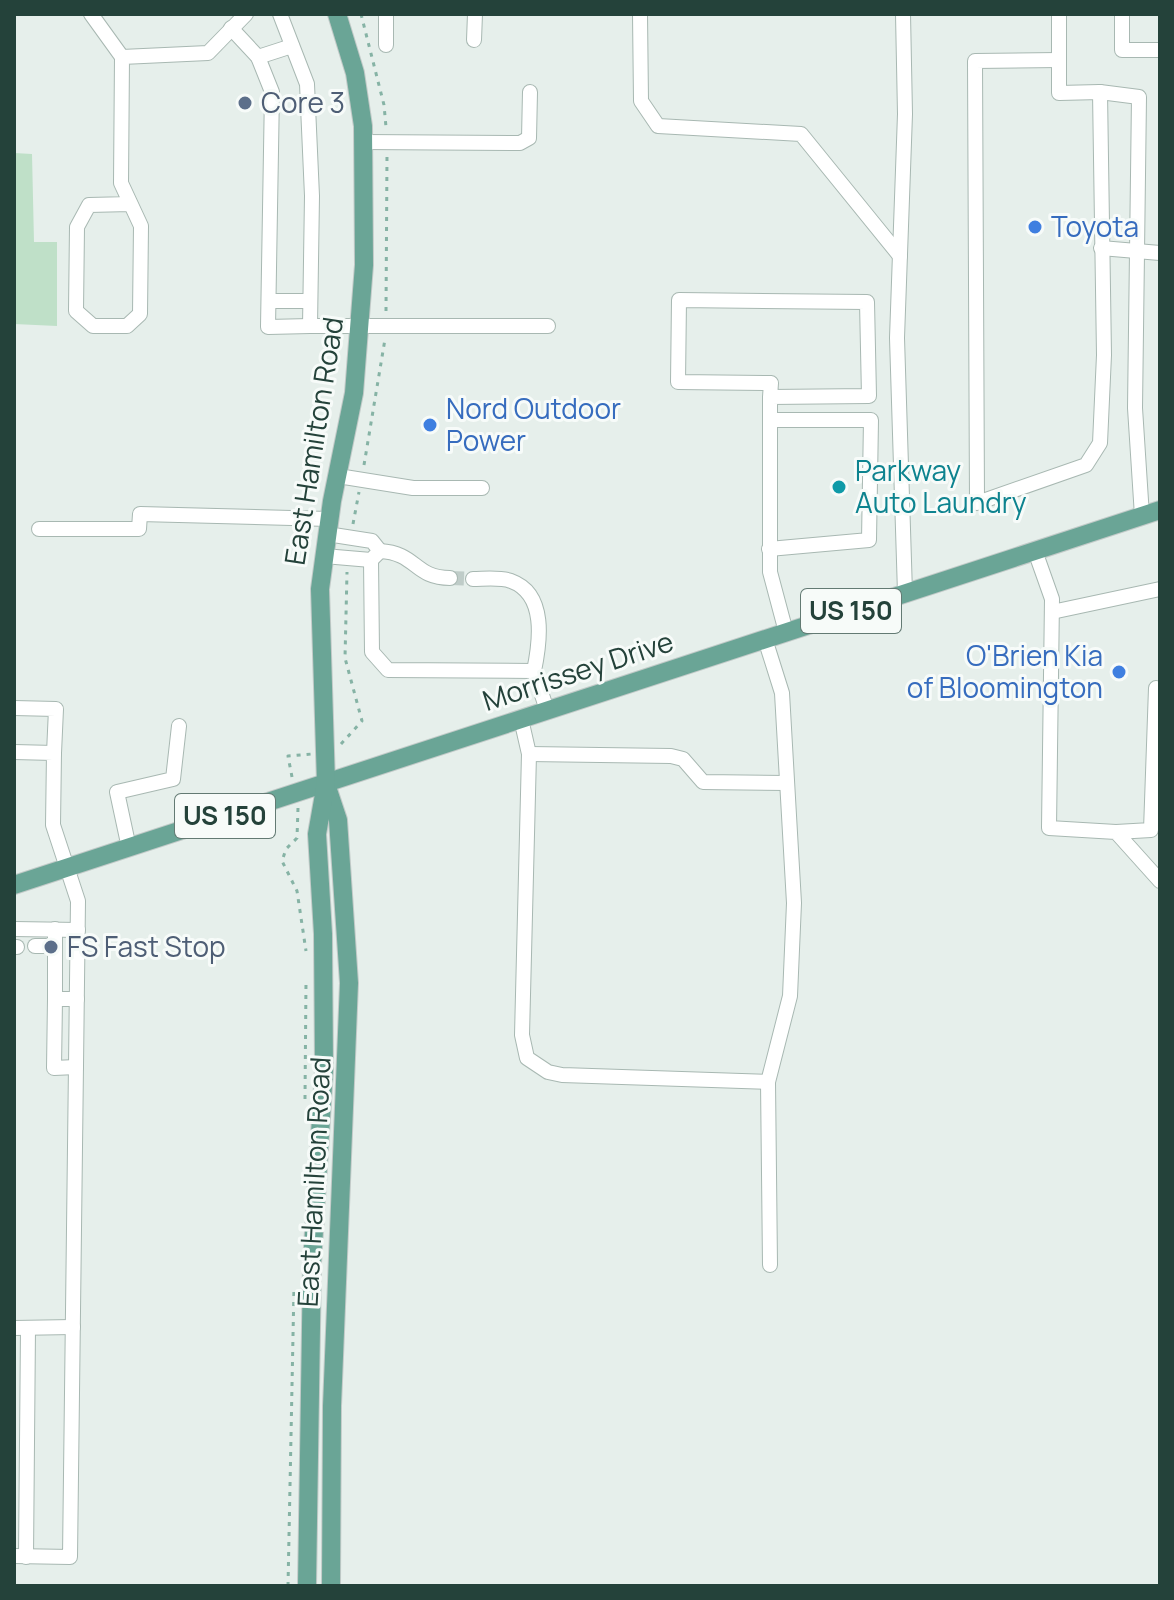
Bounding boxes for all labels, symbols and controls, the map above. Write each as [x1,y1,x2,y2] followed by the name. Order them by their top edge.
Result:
[261,83,345,121] place label: Core 3
[236,94,254,112] marker: Core 3
[1051,207,1139,245] place label: Toyota
[1026,218,1044,236] marker: Toyota
[275,314,351,567] street label: East Hamilton Road
[446,389,621,459] place label: Nord Outdoor Power
[421,416,439,434] marker: Nord Outdoor Power
[855,451,1027,521] place label: Parkway Auto Laundry
[830,478,848,496] marker: Parkway Auto Laundry
[801,589,901,633] road number: US 150
[478,621,678,719] street label: Morrissey Drive
[907,636,1103,706] place label: O'Brien Kia of Bloomington
[1110,663,1128,681] marker: O'Brien Kia of Bloomington
[175,794,275,838] road number: US 150
[67,927,226,965] place label: FS Fast Stop
[42,938,60,956] marker: FS Fast Stop
[287,1056,339,1308] street label: East Hamilton Road

